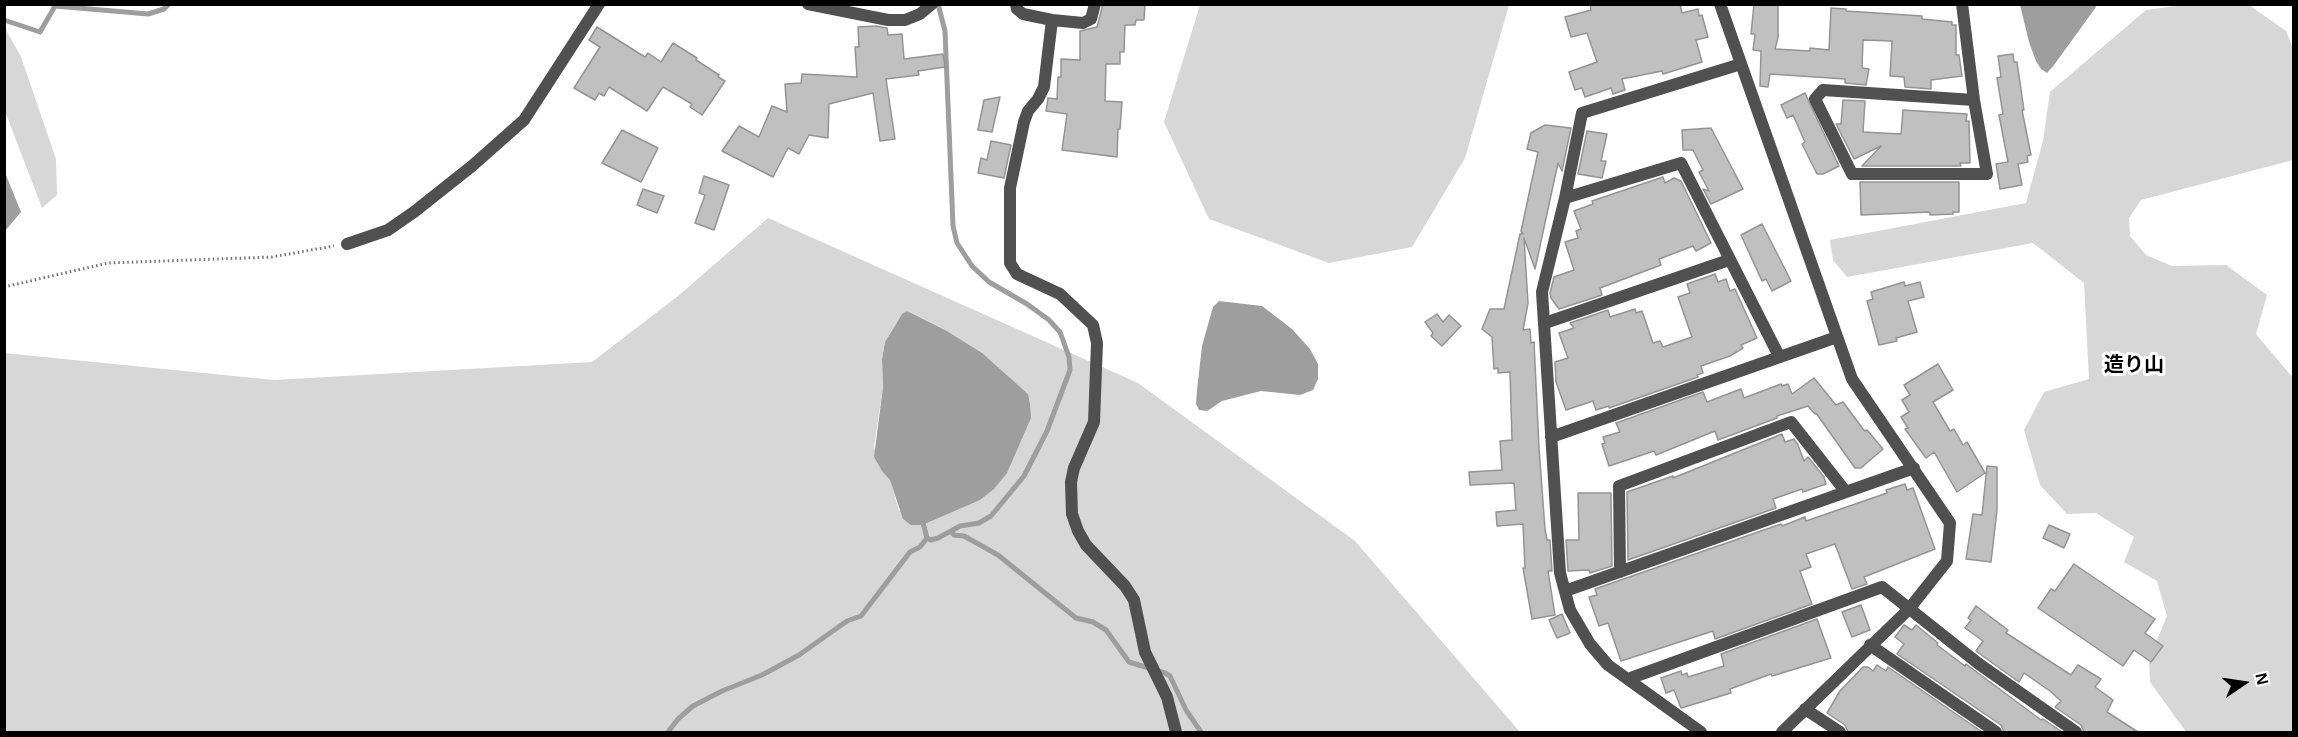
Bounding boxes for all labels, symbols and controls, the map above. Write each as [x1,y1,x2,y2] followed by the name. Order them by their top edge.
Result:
[2104,353,2164,377] district label: 造り山
[2214,653,2274,713] north arrow
[2252,671,2272,686] text: N

